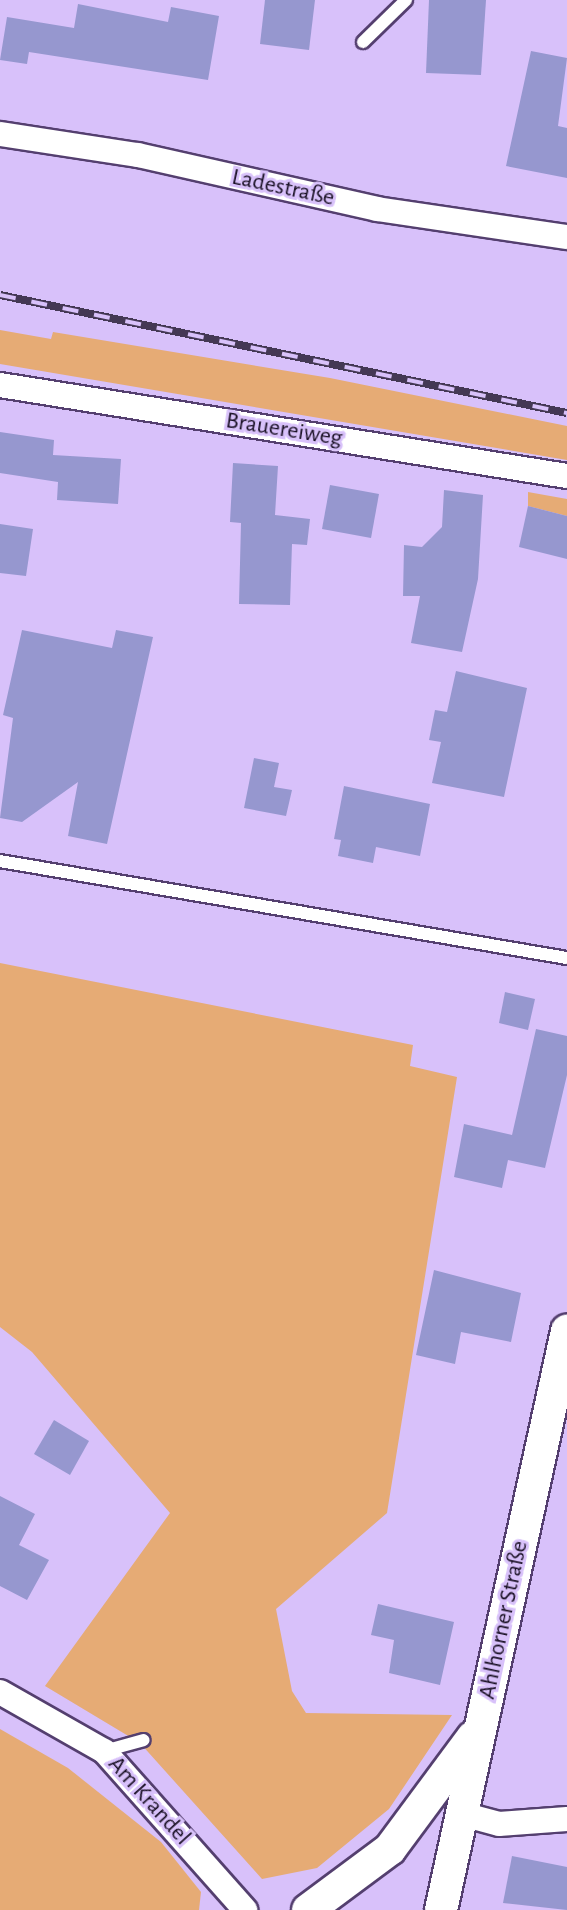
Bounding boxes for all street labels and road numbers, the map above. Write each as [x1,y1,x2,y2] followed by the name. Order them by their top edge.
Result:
[229,163,337,213] street label: Ladestraße
[224,407,344,453] street label: Brauereiweg
[473,1538,535,1702] street label: Ahlhorner Straße
[102,1751,196,1851] street label: Am Krandel

